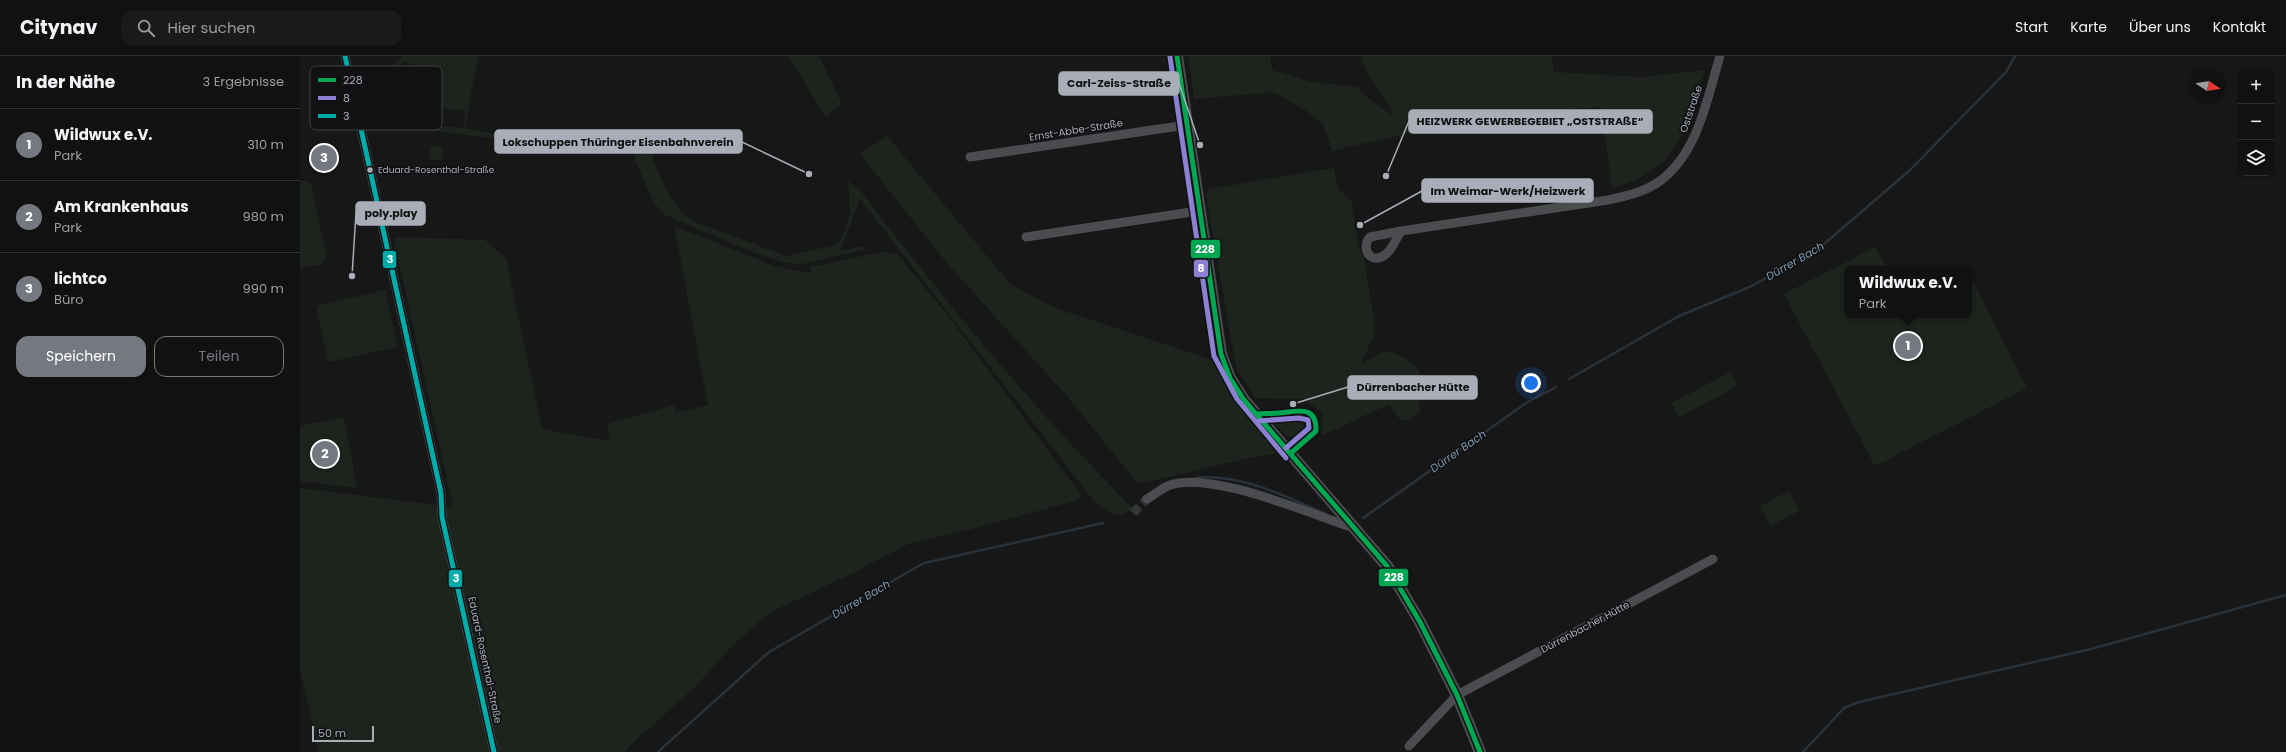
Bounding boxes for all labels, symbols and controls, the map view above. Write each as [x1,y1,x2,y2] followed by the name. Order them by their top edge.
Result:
[121,10,401,46] search box
[20,14,97,41] text: Citynav
[135,17,157,39] icon: search
[167,17,255,38] text: Hier suchen
[2015,17,2048,37] text: Start
[2070,17,2107,37] text: Karte
[2129,17,2191,37] text: Über uns
[2213,17,2266,37] text: Kontakt
[310,66,442,130] legend
[2190,68,2226,104] north arrow
[2238,68,2274,176] map controls
[2238,68,2274,104] button: +
[16,70,115,94] text: In der Nähe
[203,72,284,91] text: 3 Ergebnisse
[343,72,363,88] text: 228
[1059,72,1179,95] callout: Carl-Zeiss-Straße
[1067,75,1171,91] text: Carl-Zeiss-Straße
[1676,83,1706,135] street label: Oststraße
[343,90,350,106] text: 8
[2238,104,2274,140] button: −
[343,108,349,124] text: 3
[1409,110,1652,133] callout: HEIZWERK GEWERBEGEBIET „OSTSTRAßE“
[1417,113,1643,129] text: HEIZWERK GEWERBEGEBIET „OSTSTRAßE“
[1028,115,1124,145] street label: Ernst-Abbe-Straße
[54,124,153,145] text: Wildwux e.V.
[495,130,742,153] callout: Lokschuppen Thüringer Eisenbahnverein
[502,134,734,150] text: Lokschuppen Thüringer Eisenbahnverein
[27,135,31,154] text: 1
[247,135,284,154] text: 310 m
[2238,140,2274,176] button: layers
[311,143,337,173] pin: 3
[54,146,82,165] text: Park
[378,164,495,176] place label: Eduard-Rosenthal-Straße
[365,165,375,175] marker: Eduard-Rosenthal-Straße
[1422,179,1593,202] callout: Im Weimar-Werk/Heizwerk
[1430,183,1586,199] text: Im Weimar-Werk/Heizwerk
[54,196,189,217] text: Am Krankenhaus
[356,202,425,225] callout: poly.play
[365,205,417,221] text: poly.play
[25,207,33,226] text: 2
[243,207,284,226] text: 980 m
[54,218,82,237] text: Park
[1763,238,1827,284] water label: Dürrer Bach
[1190,239,1221,259] line badge: 228
[1195,241,1215,257] text: 228
[382,250,397,269] line badge: 3
[387,251,394,267] text: 3
[1193,259,1209,278] line badge: 8
[1197,260,1205,276] text: 8
[1844,266,1972,318] popup
[54,268,107,289] text: lichtco
[1859,272,1957,293] text: Wildwux e.V.
[25,279,33,298] text: 3
[243,279,284,298] text: 990 m
[54,290,83,309] text: Büro
[1859,294,1887,313] text: Park
[1895,331,1921,361] pin: 1
[16,336,146,377] button: Speichern
[154,336,284,377] button: Teilen
[1521,373,1541,393] your location
[1348,376,1477,399] callout: Dürrenbacher Hütte
[1356,379,1470,395] text: Dürrenbacher Hütte
[1427,426,1489,476] water label: Dürrer Bach
[312,439,338,469] pin: 2
[1378,568,1409,587] line badge: 228
[448,569,463,588] line badge: 3
[1384,569,1404,585] text: 228
[453,570,460,586] text: 3
[829,576,893,622] water label: Dürrer Bach
[464,595,506,725] street label: Eduard-Rosenthal-Straße
[1538,597,1632,657] street label: Dürrenbacher Hütte
[312,724,374,743] scale bar
[318,725,346,741] text: 50 m

